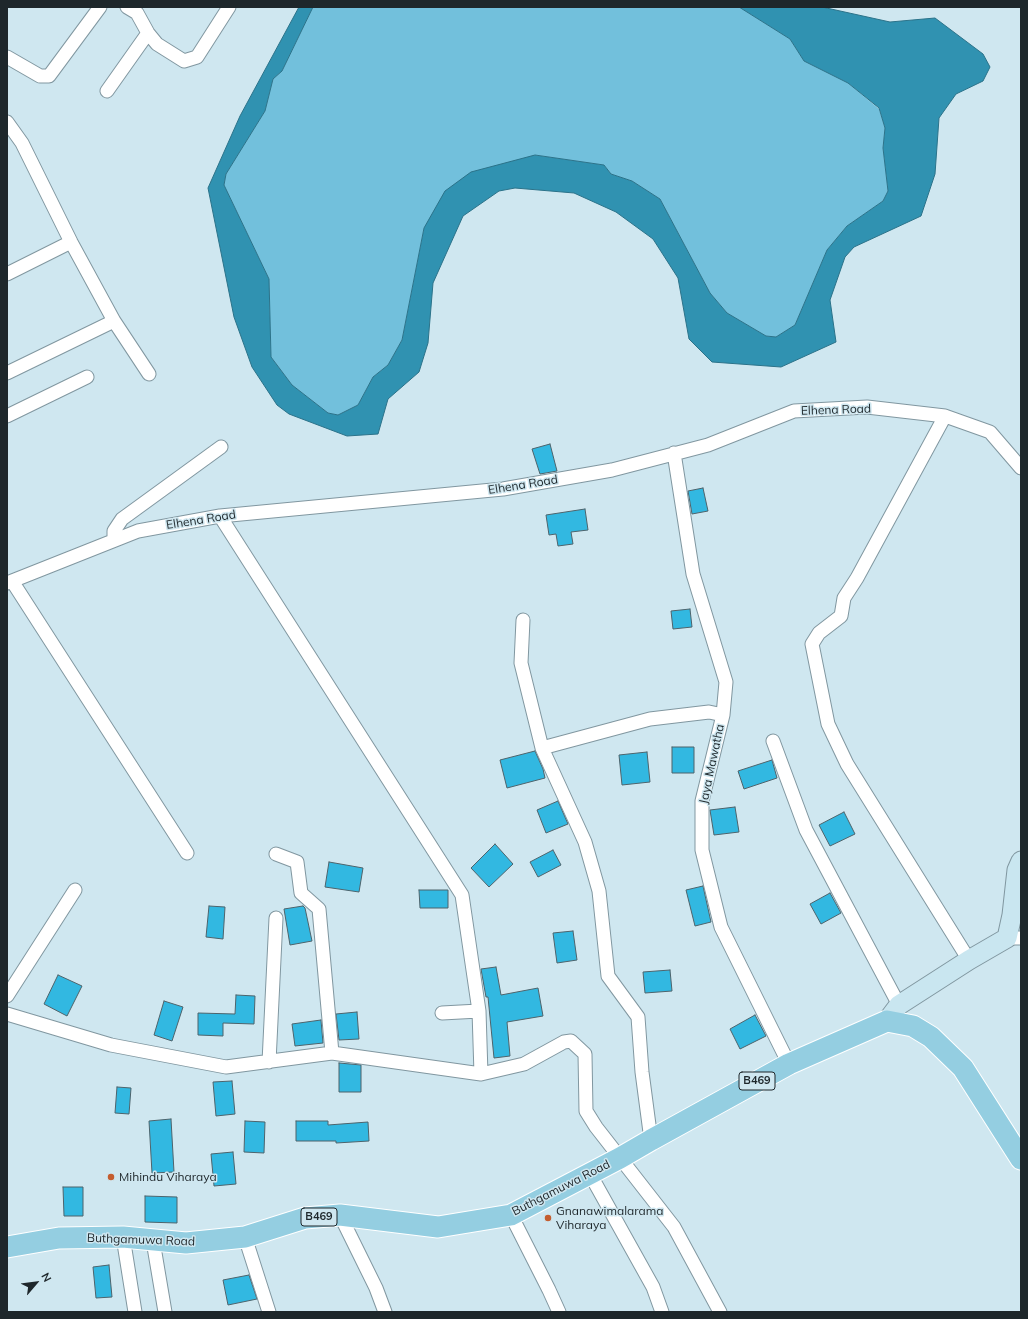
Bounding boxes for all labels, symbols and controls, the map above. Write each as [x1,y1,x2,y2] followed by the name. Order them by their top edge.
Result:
[801,402,871,418] street label: Elhena Road
[487,472,559,498] street label: Elhena Road
[165,507,237,533] street label: Elhena Road
[697,723,727,805] street label: Jaya Mawatha
[739,1072,775,1090] road number: B469
[509,1157,613,1219] street label: Buthgamuwa Road
[119,1170,217,1184] place label: Mihindu Viharaya
[106,1172,116,1182] marker: Mihindu Viharaya
[556,1204,663,1232] place label: Gnanawimalarama Viharaya
[301,1208,337,1226] road number: B469
[543,1213,553,1223] marker: Gnanawimalarama Viharaya
[87,1231,195,1249] street label: Buthgamuwa Road
[16,1263,56,1303] north arrow
[38,1270,55,1284] text: N

